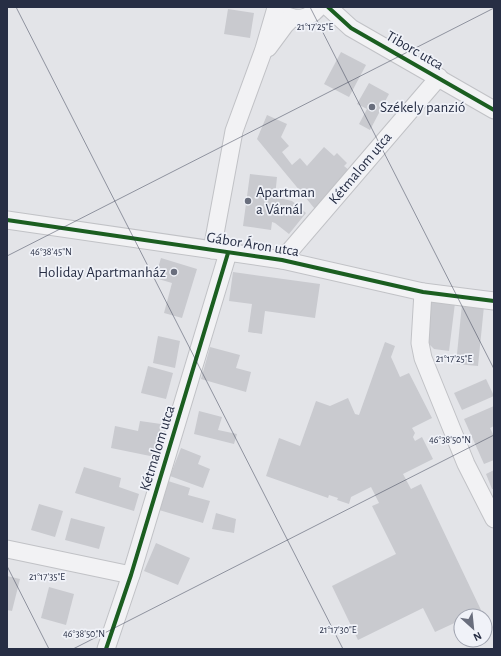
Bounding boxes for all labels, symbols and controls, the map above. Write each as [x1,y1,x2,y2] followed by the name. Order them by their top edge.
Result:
[297,22,333,32] text: 21°17'25"E
[383,28,446,73] street label: Tiborc utca
[380,100,465,115] place label: Székely panzió
[367,102,377,112] marker: Székely panzió
[326,129,395,207] street label: Kétmalom utca
[256,185,315,217] place label: Apartman a Várnál
[243,196,253,206] marker: Apartman a Várnál
[206,228,301,259] street label: Gábor Áron utca
[30,247,72,257] text: 46°38'45"N
[38,265,166,280] place label: Holiday Apartmanház
[169,267,179,277] marker: Holiday Apartmanház
[436,354,472,364] text: 21°17'25"E
[137,403,178,493] street label: Kétmalom utca
[429,435,471,445] text: 46°38'50"N
[29,572,65,582] text: 21°17'35"E
[453,608,493,648] north arrow
[319,625,357,635] text: 21°17'30"E
[63,629,105,639] text: 46°38'50"N
[471,630,483,643] text: N

